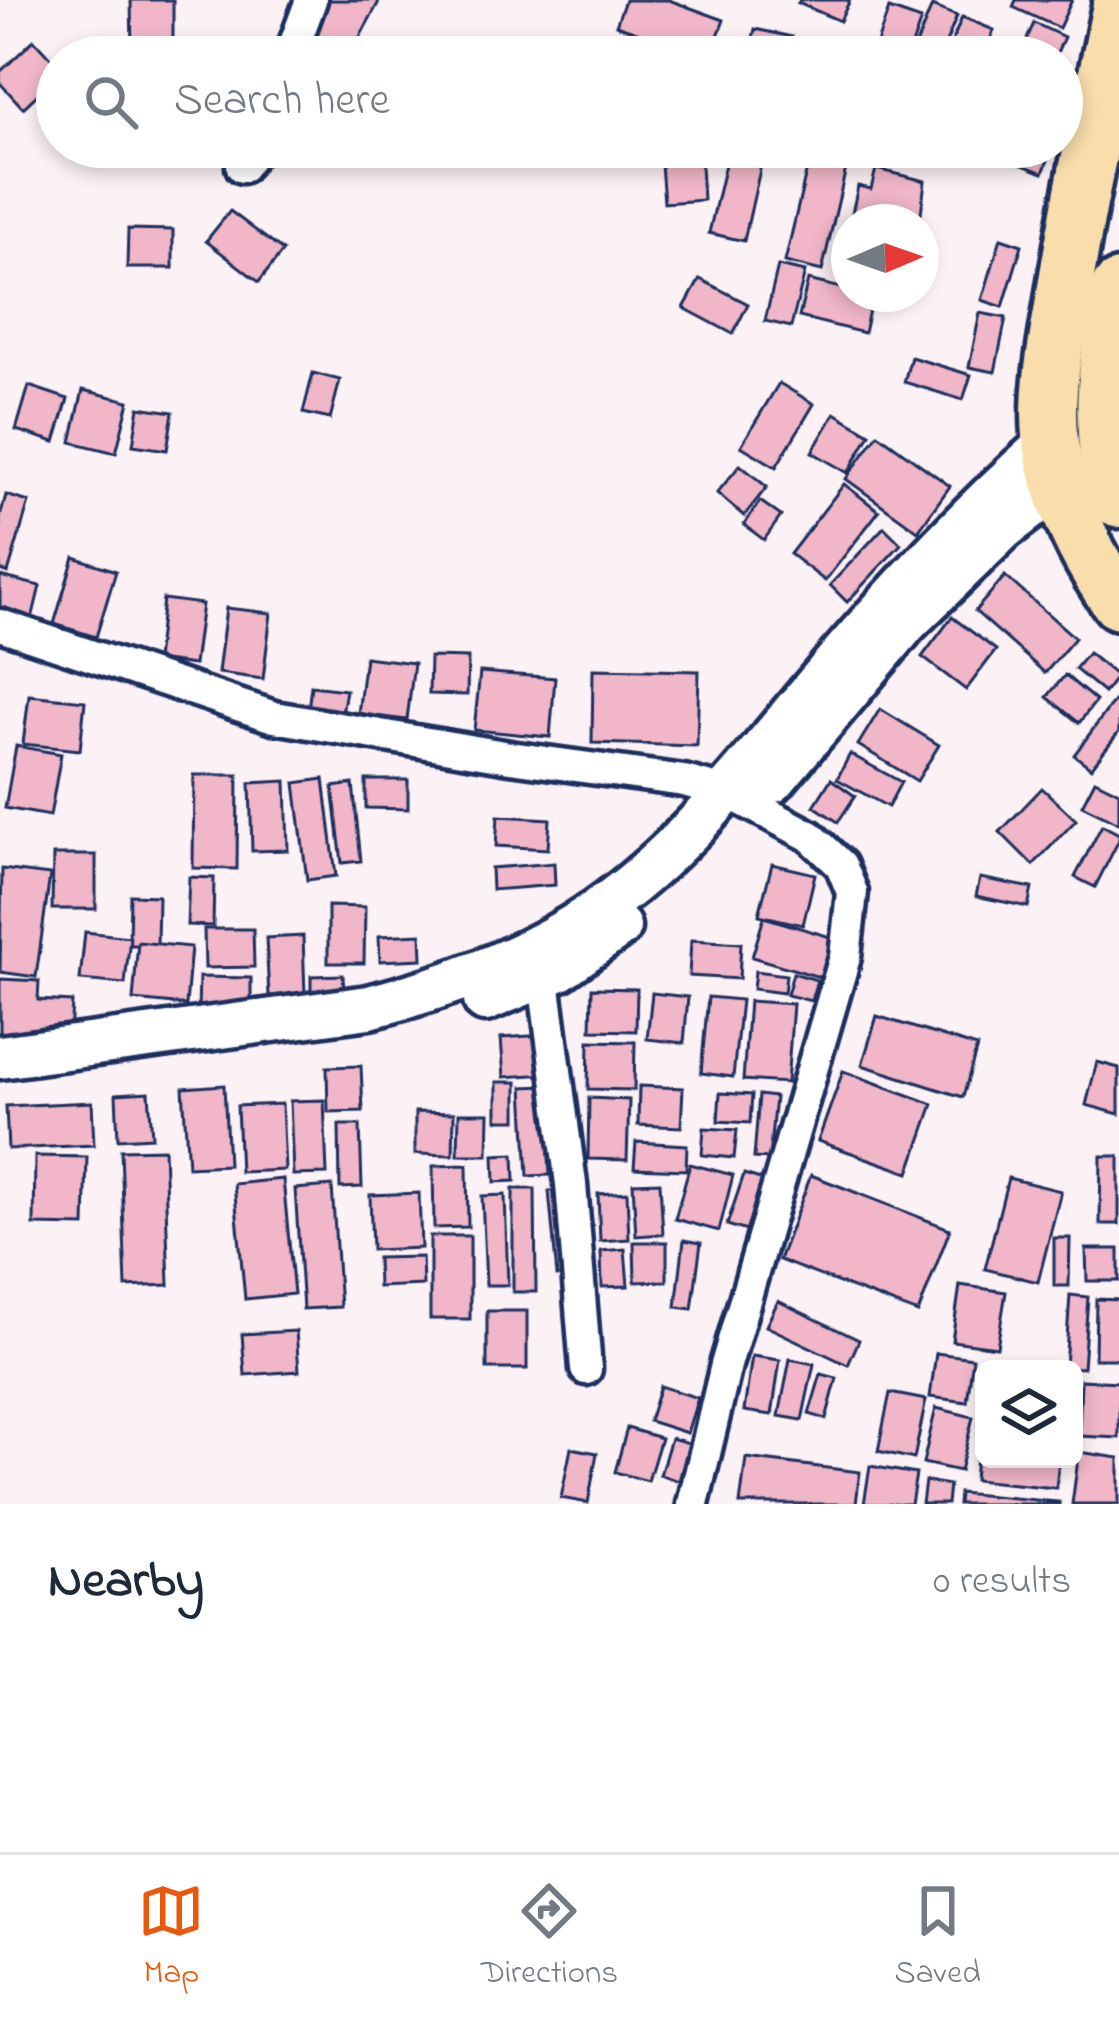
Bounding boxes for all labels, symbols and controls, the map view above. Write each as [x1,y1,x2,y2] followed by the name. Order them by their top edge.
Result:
[36,36,1083,168] search box
[78,69,144,135] icon: search
[174,69,390,135] text: Search here
[831,204,939,312] north arrow
[975,1360,1083,1468] map controls
[975,1360,1083,1468] button: layers
[48,1545,204,1620] text: Nearby
[933,1554,1071,1611] text: 0 results
[138,1878,204,1998] tab: Map
[481,1878,618,1998] tab: Directions
[895,1878,981,1998] tab: Saved

